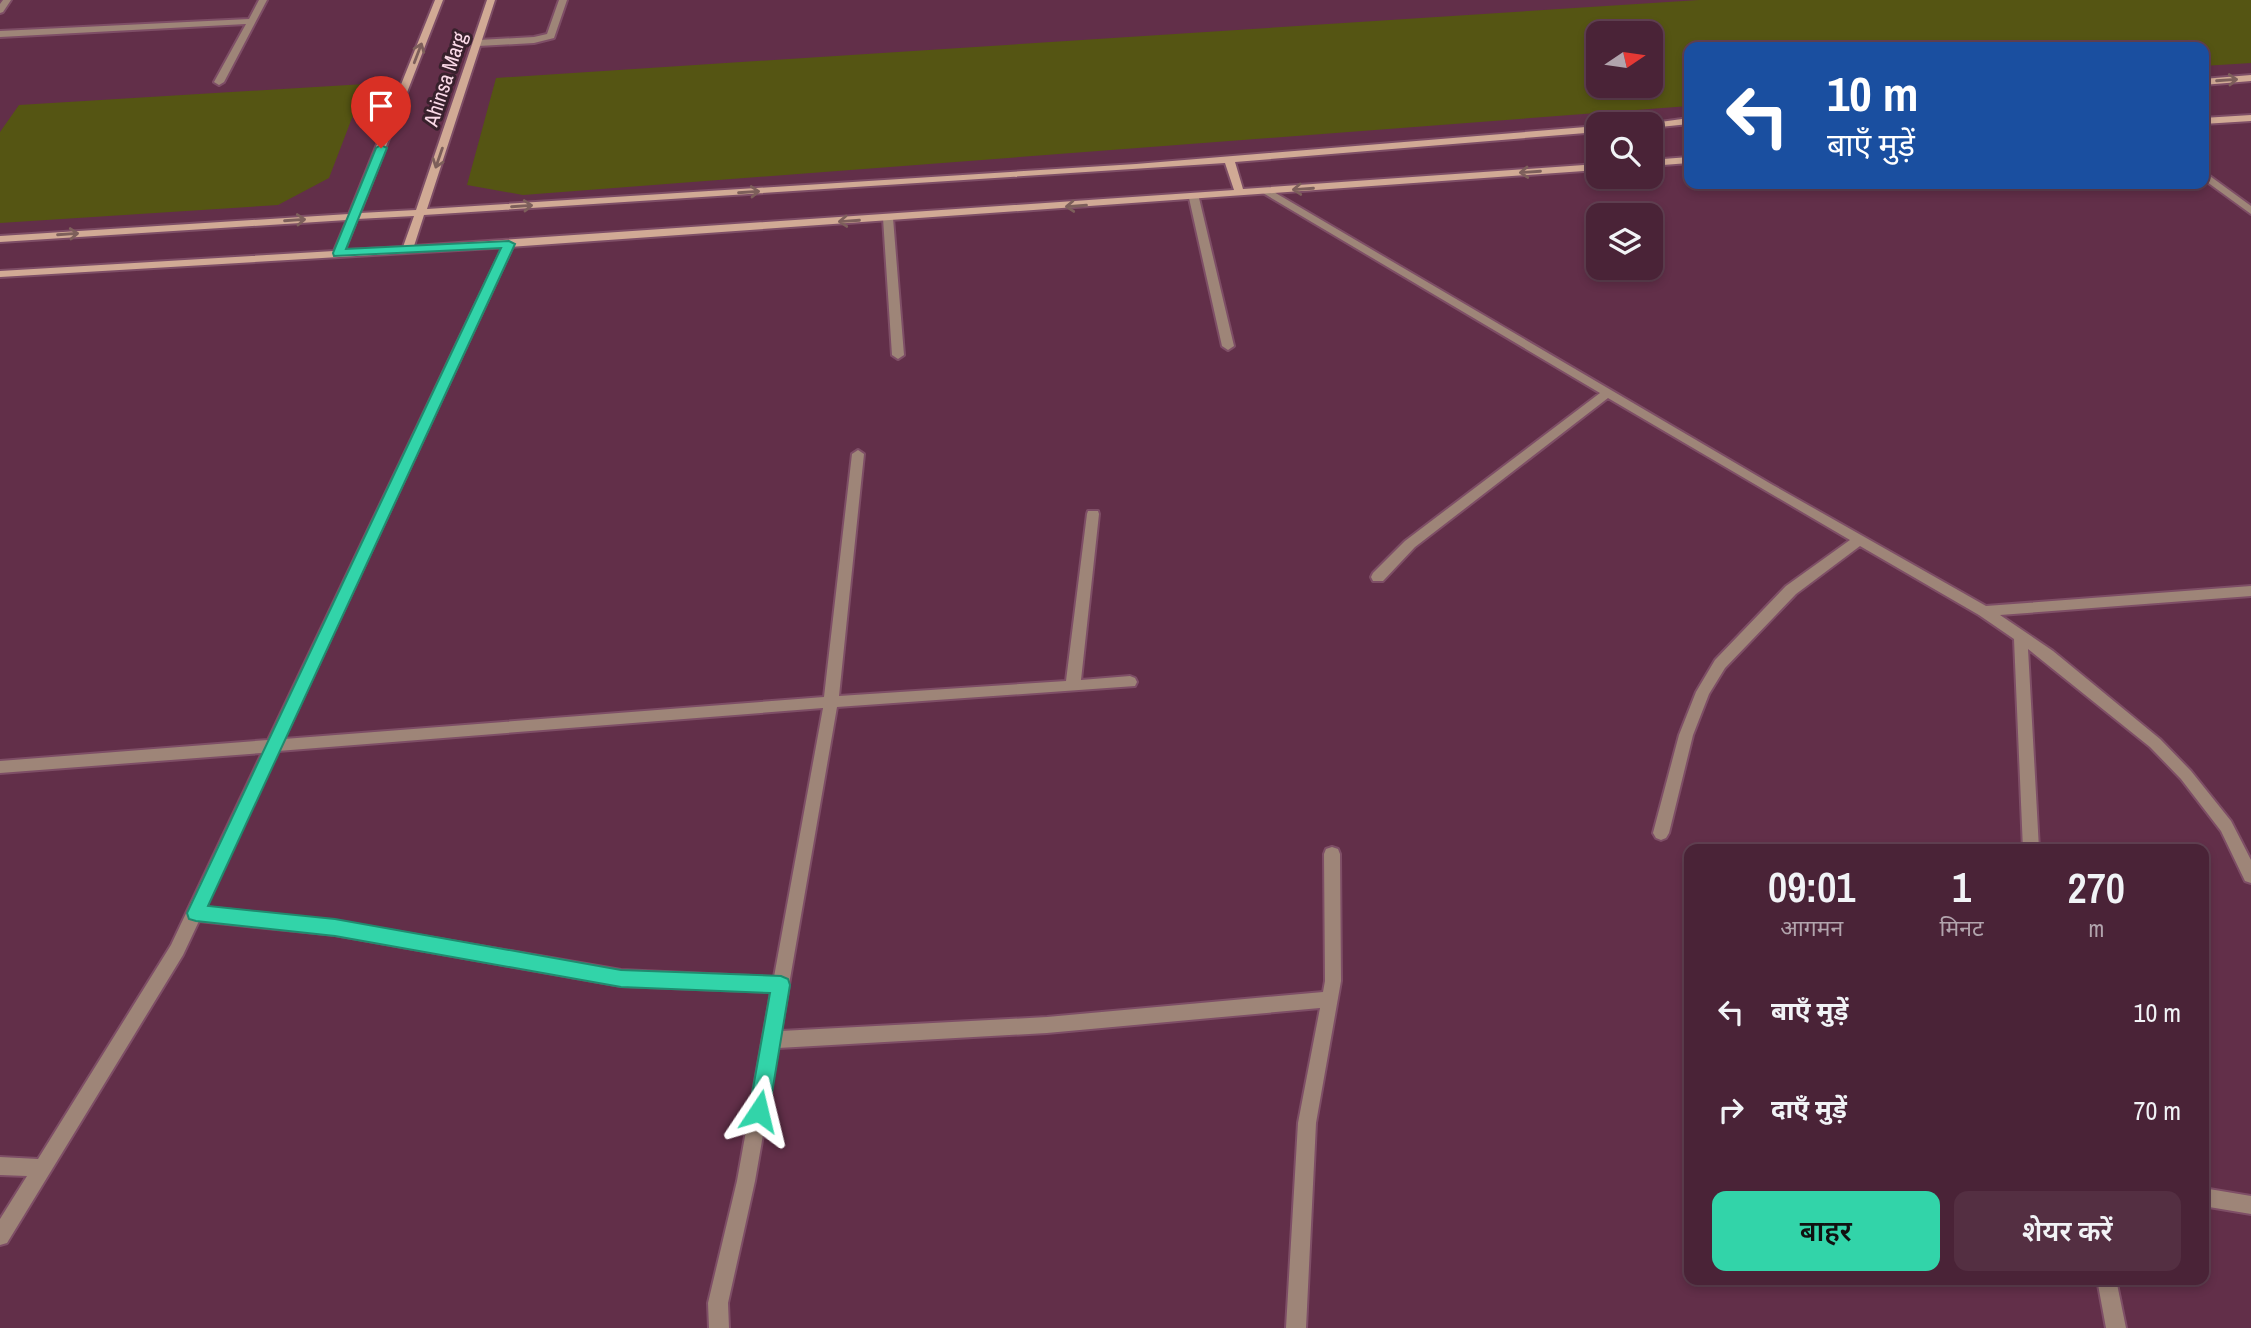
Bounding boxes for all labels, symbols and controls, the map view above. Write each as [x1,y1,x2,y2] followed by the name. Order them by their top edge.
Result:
[1586,21,1662,98] north arrow
[1586,21,1663,280] map controls
[416,28,474,131] street label: Ahinsa Marg
[413,43,426,64] one-way arrow
[1827,60,1919,126] text: 10 m
[1712,70,1803,161] icon: left
[2215,73,2238,86] one-way arrow
[351,76,411,148] pin
[362,87,400,125] icon: arrive
[1586,112,1663,189] button: search
[1827,123,1915,166] text: बाएँ मुड़ें
[432,147,445,169] one-way arrow
[1519,166,1541,179] one-way arrow
[1292,183,1315,196] one-way arrow
[738,185,760,198] one-way arrow
[510,200,533,213] one-way arrow
[1065,200,1088,213] one-way arrow
[1586,203,1663,280] button: layers
[283,214,306,227] one-way arrow
[838,215,861,228] one-way arrow
[56,228,79,241] one-way arrow
[1768,859,1855,915] text: 09:01
[1952,859,1971,915] text: 1
[2068,860,2125,916] text: 270
[1780,912,1843,943] text: आगमन
[1939,912,1984,943] text: मिनट
[2088,913,2104,944] text: m
[1712,993,1750,1031] icon: left
[1771,993,1848,1028] text: बाएँ मुड़ें
[2134,995,2181,1030] text: 10 m
[722,1074,796,1148] position arrow
[1712,1091,1750,1129] icon: right
[1771,1091,1847,1126] text: दाएँ मुड़ें
[2134,1093,2181,1128] text: 70 m
[1712,1191,1940,1271] button: बाहर
[1954,1191,2181,1271] button: शेयर करें

